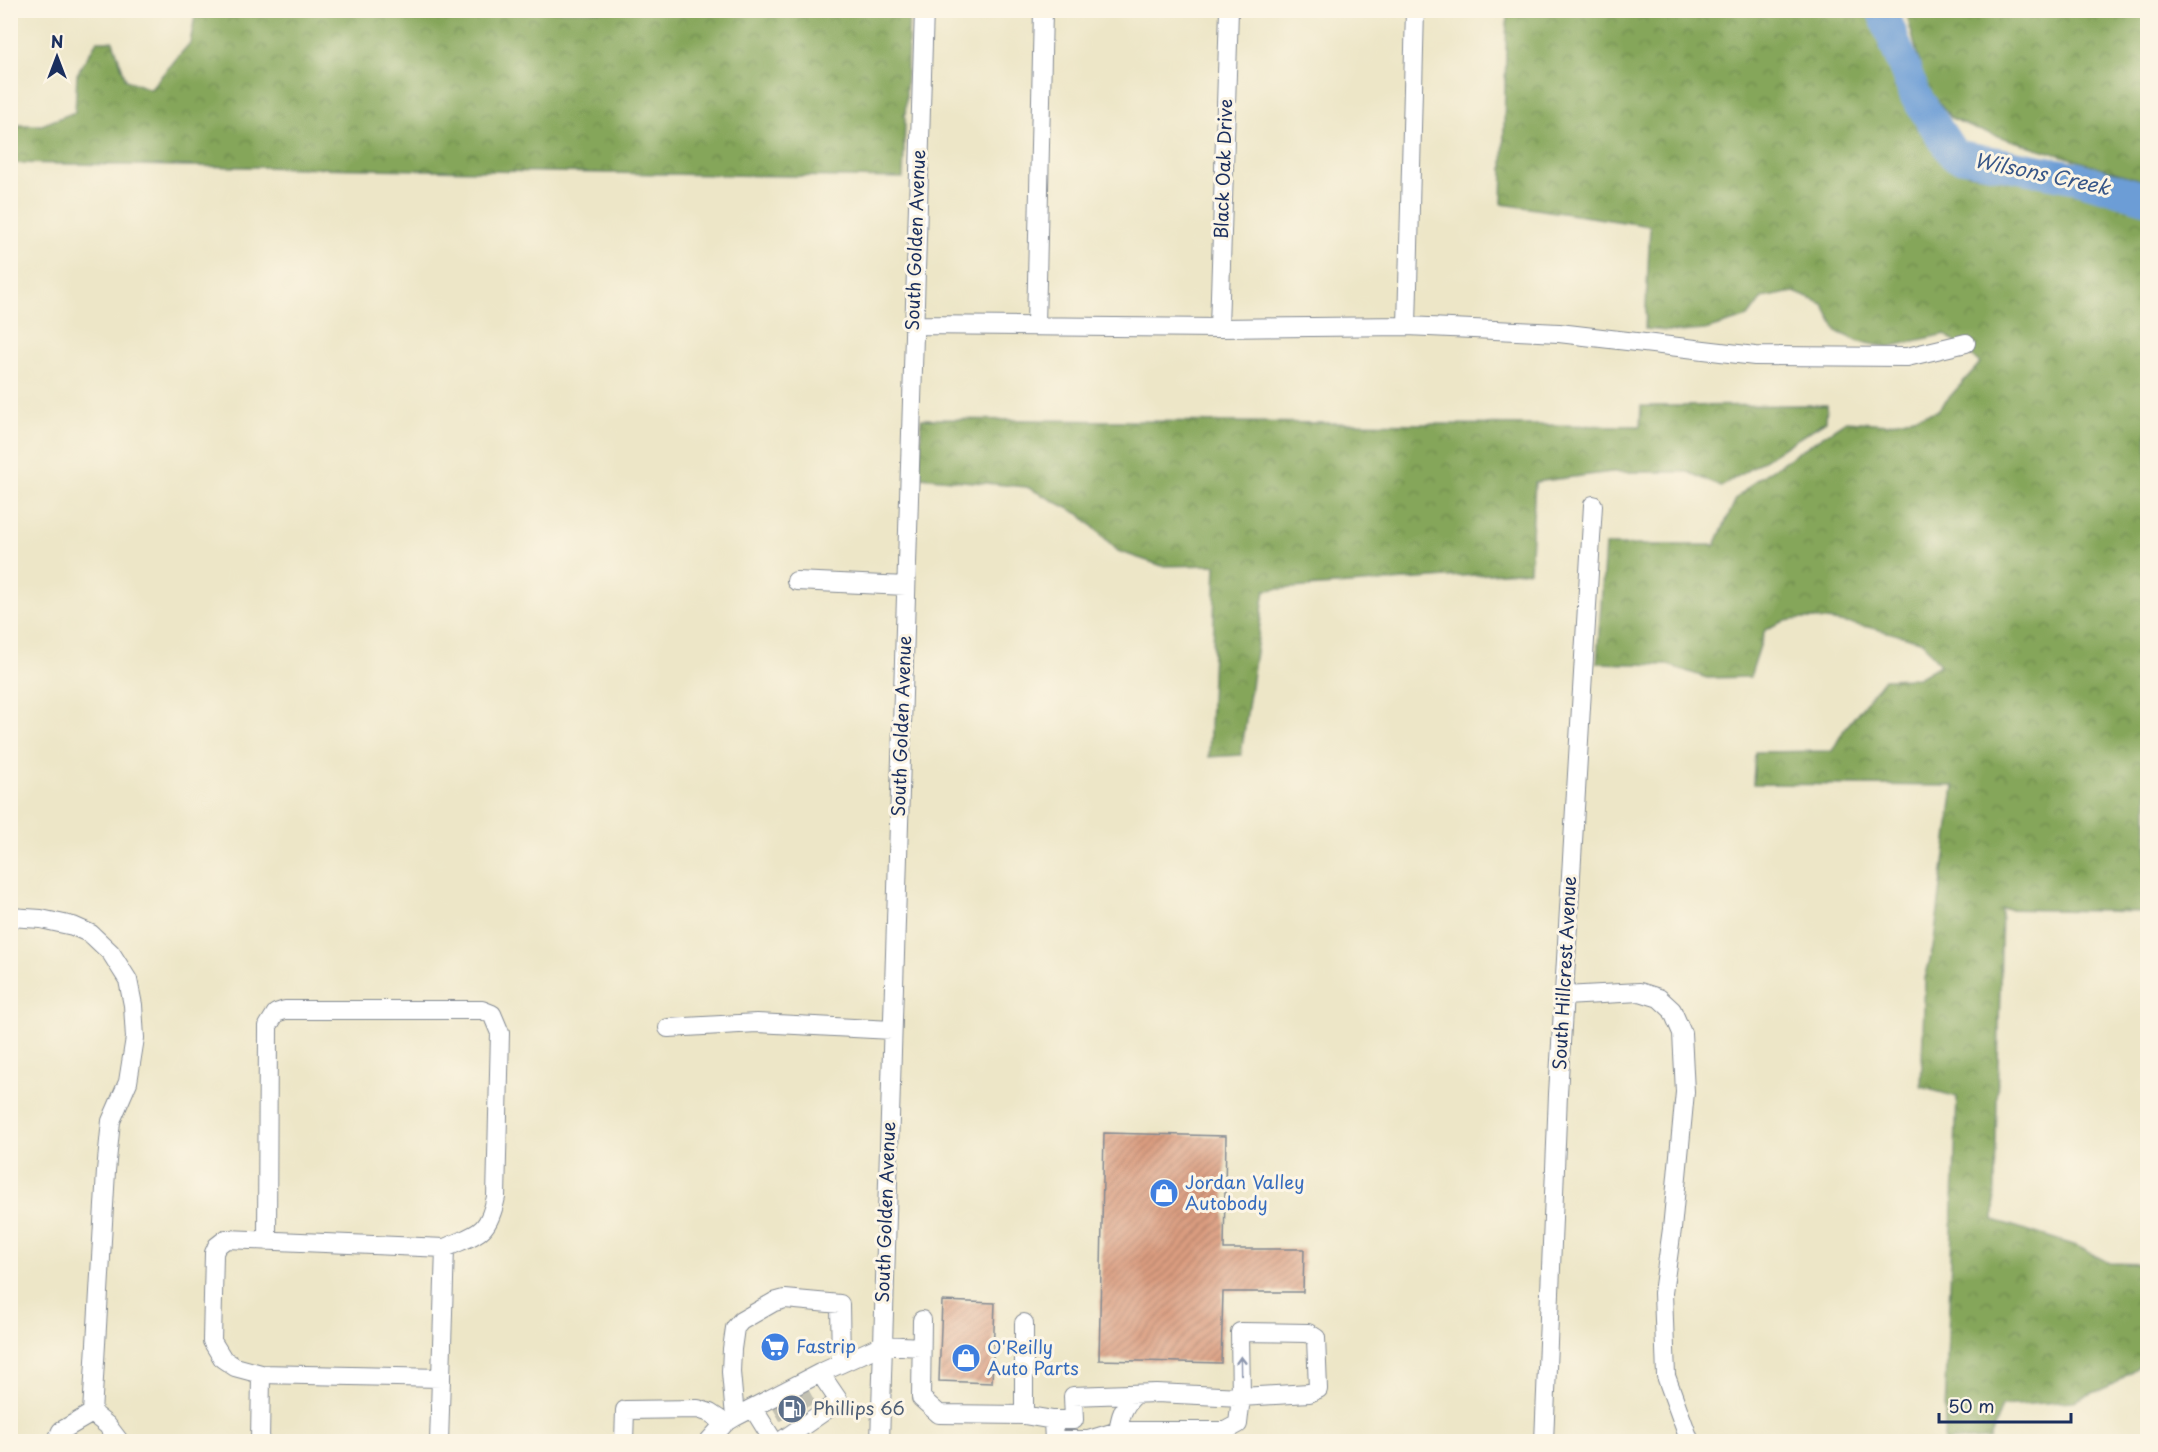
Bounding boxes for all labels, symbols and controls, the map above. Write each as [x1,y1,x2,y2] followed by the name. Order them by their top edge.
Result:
[27,27,87,87] north arrow
[51,29,63,53] text: N
[1207,98,1238,240] street label: Black Oak Drive
[1972,144,2114,202] water label: Wilsons Creek
[898,149,931,331] street label: South Golden Avenue
[884,635,917,817] street label: South Golden Avenue
[1545,875,1582,1071] street label: South Hillcrest Avenue
[868,1121,901,1303] street label: South Golden Avenue
[1185,1168,1305,1216] place label: Jordan Valley Autobody
[1148,1177,1180,1209] shop icon: Jordan Valley Autobody
[759,1331,791,1363] supermarket icon: Fastrip
[796,1332,856,1359] place label: Fastrip
[987,1333,1079,1381] place label: O'Reilly Auto Parts
[950,1342,982,1374] shop icon: O'Reilly Auto Parts
[1235,1355,1247,1375] one-way arrow
[1939,1386,2071,1424] scale bar
[1948,1392,1995,1419] text: 50 m
[776,1393,808,1425] fuel station icon: Phillips 66
[813,1394,905,1421] place label: Phillips 66

